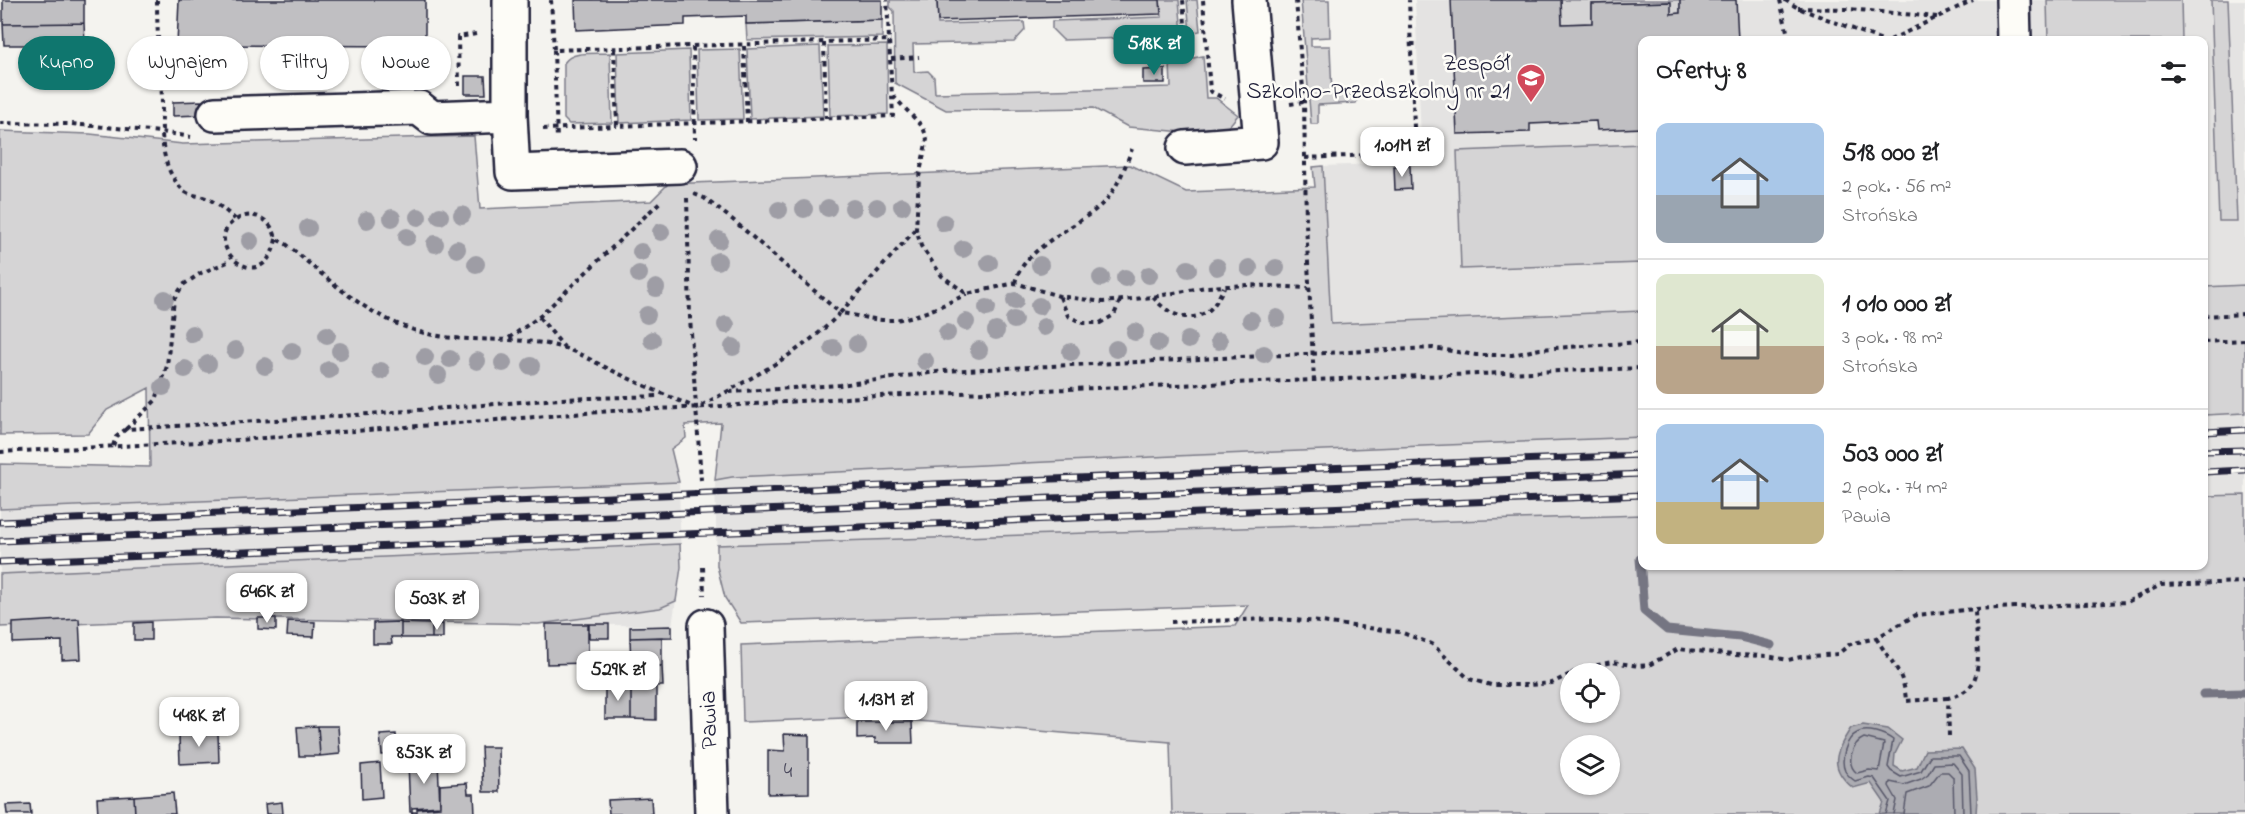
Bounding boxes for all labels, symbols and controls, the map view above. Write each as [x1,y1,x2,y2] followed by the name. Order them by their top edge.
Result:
[1099,25,1209,76] pin: 518K zł
[1128,30,1180,59] text: 518K zł
[18,36,115,90] chip: Kupno
[127,36,248,90] chip: Wynajem
[260,36,349,90] chip: Filtry
[361,36,451,90] chip: Nowe
[1246,47,1511,111] place label: Zespół Szkolno-Przedszkolny nr 21
[1656,53,1747,91] text: Oferty: 8
[2157,56,2190,89] icon: filters
[1515,62,1547,104] school or university icon: Zespół Szkolno-Przedszkolny nr 21
[1340,127,1464,178] pin: 1.01M zł
[1374,132,1430,161] text: 1.01M zł
[1842,135,1938,173] text: 518 000 zł
[1704,147,1776,219] icon: home
[1842,173,1951,202] text: 2 pok. · 56 m²
[1842,202,1918,231] text: Strońska
[1842,286,1951,324] text: 1 010 000 zł
[1704,298,1776,370] icon: home
[1842,324,1943,353] text: 3 pok. · 98 m²
[1842,353,1918,382] text: Strońska
[1842,436,1942,474] text: 503 000 zł
[1704,448,1776,520] icon: home
[1842,474,1948,503] text: 2 pok. · 74 m²
[1842,503,1891,532] text: Pawia
[212,573,322,624] pin: 646K zł
[240,578,294,607] text: 646K zł
[382,580,492,631] pin: 503K zł
[409,585,465,614] text: 503K zł
[563,651,673,702] pin: 529K zł
[590,656,646,685] text: 529K zł
[1560,663,1620,795] map controls
[1560,663,1620,723] button: locate
[824,681,948,732] pin: 1.13M zł
[858,686,914,715] text: 1.13M zł
[691,690,729,750] street label: Pawia
[144,697,254,748] pin: 448K zł
[173,702,225,731] text: 448K zł
[369,734,479,785] pin: 853K zł
[1560,735,1620,795] button: layers
[397,739,451,768] text: 853K zł
[784,757,793,787] house number: 4

